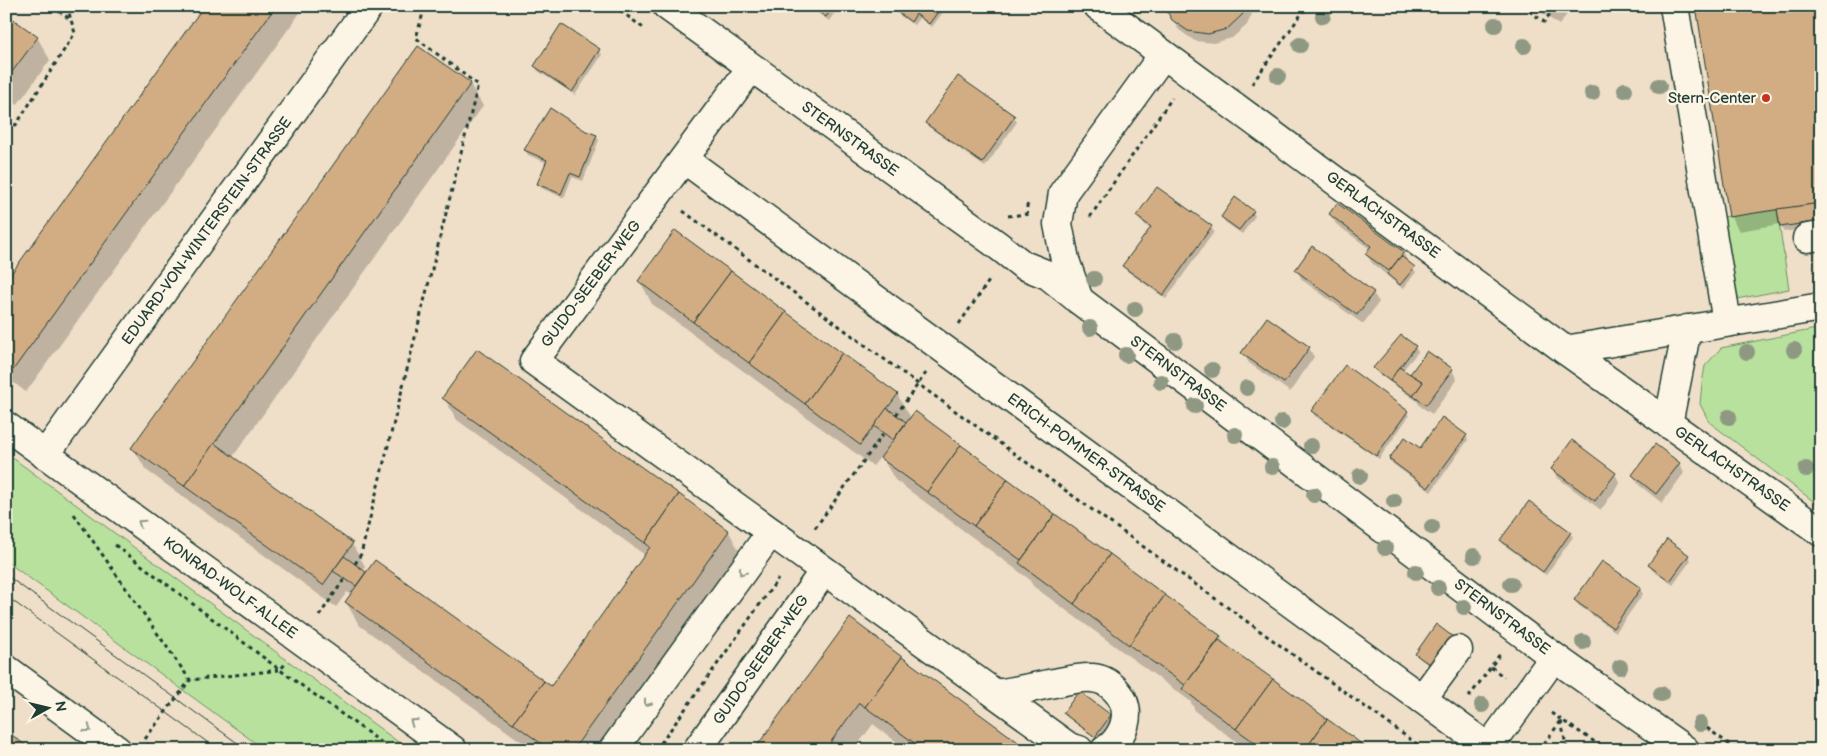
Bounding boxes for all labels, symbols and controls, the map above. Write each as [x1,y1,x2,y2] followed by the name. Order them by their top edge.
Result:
[1668,89,1757,108] place label: Stern-Center
[1760,92,1772,104] marker: Stern-Center
[798,97,902,181] street label: STERNSTRASSE
[118,113,296,349] street label: EDUARD-VON-WINTERSTEIN-STRASSE
[1322,167,1444,263] street label: GERLACHSTRASSE
[537,217,645,351] street label: GUIDO-SEEBER-WEG
[1126,332,1230,416] street label: STERNSTRASSE
[1003,389,1169,517] street label: ERICH-POMMER-STRASSE
[1671,422,1793,516] street label: GERLACHSTRASSE
[137,520,146,529] one-way arrow
[159,533,301,643] street label: KONRAD-WOLF-ALLEE
[739,566,748,576] one-way arrow
[1450,575,1554,659] street label: STERNSTRASSE
[709,592,813,728] street label: GUIDO-SEEBER-WEG
[22,684,72,734] north arrow
[644,697,653,707] one-way arrow
[51,700,70,713] text: N
[410,719,419,727] one-way arrow
[82,723,92,732] one-way arrow

